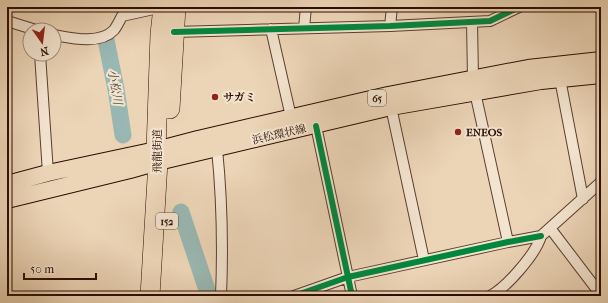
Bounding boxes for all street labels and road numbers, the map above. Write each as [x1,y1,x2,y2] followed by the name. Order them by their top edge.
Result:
[368,90,386,106] road number: 65
[251,122,307,147] street label: 浜松環状線
[151,129,164,173] street label: 飛龍街道
[156,213,178,229] road number: 152

